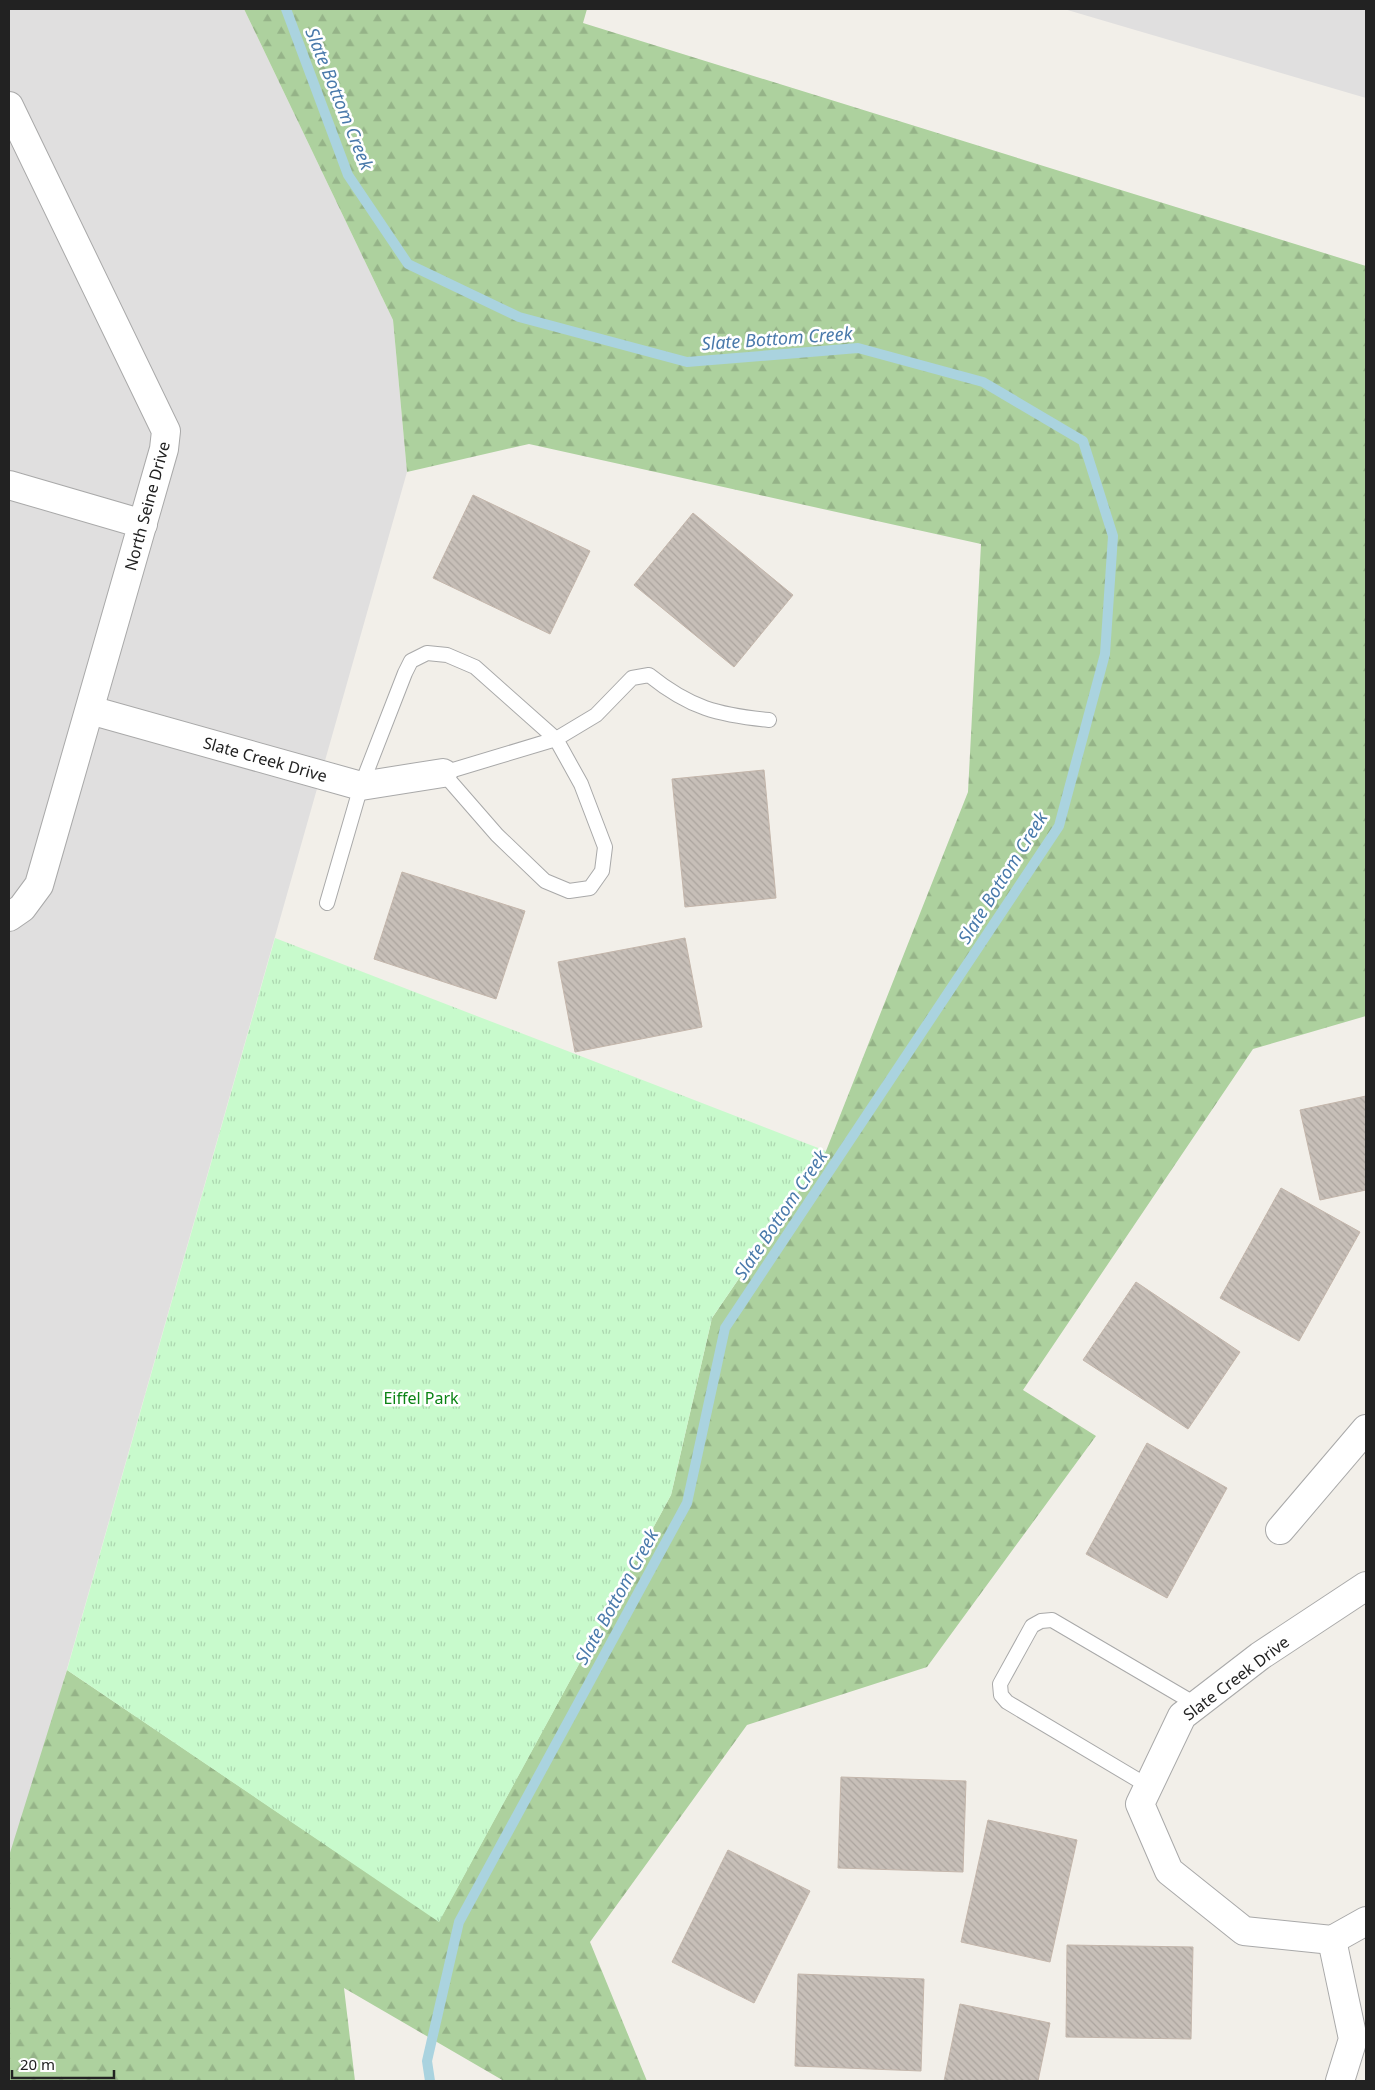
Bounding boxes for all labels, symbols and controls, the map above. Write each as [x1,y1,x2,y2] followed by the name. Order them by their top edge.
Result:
[300,24,380,174] water label: Slate Bottom Creek
[701,321,854,355] water label: Slate Bottom Creek
[119,439,175,573] street label: North Seine Drive
[201,731,330,787] street label: Slate Creek Drive
[952,806,1053,948] water label: Slate Bottom Creek
[728,1144,833,1284] water label: Slate Bottom Creek
[383,1387,459,1409] park label: Eiffel Park
[569,1524,664,1668] water label: Slate Bottom Creek
[1178,1631,1294,1725] street label: Slate Creek Drive
[12,2048,115,2080] scale bar
[20,2054,55,2074] text: 20 m

